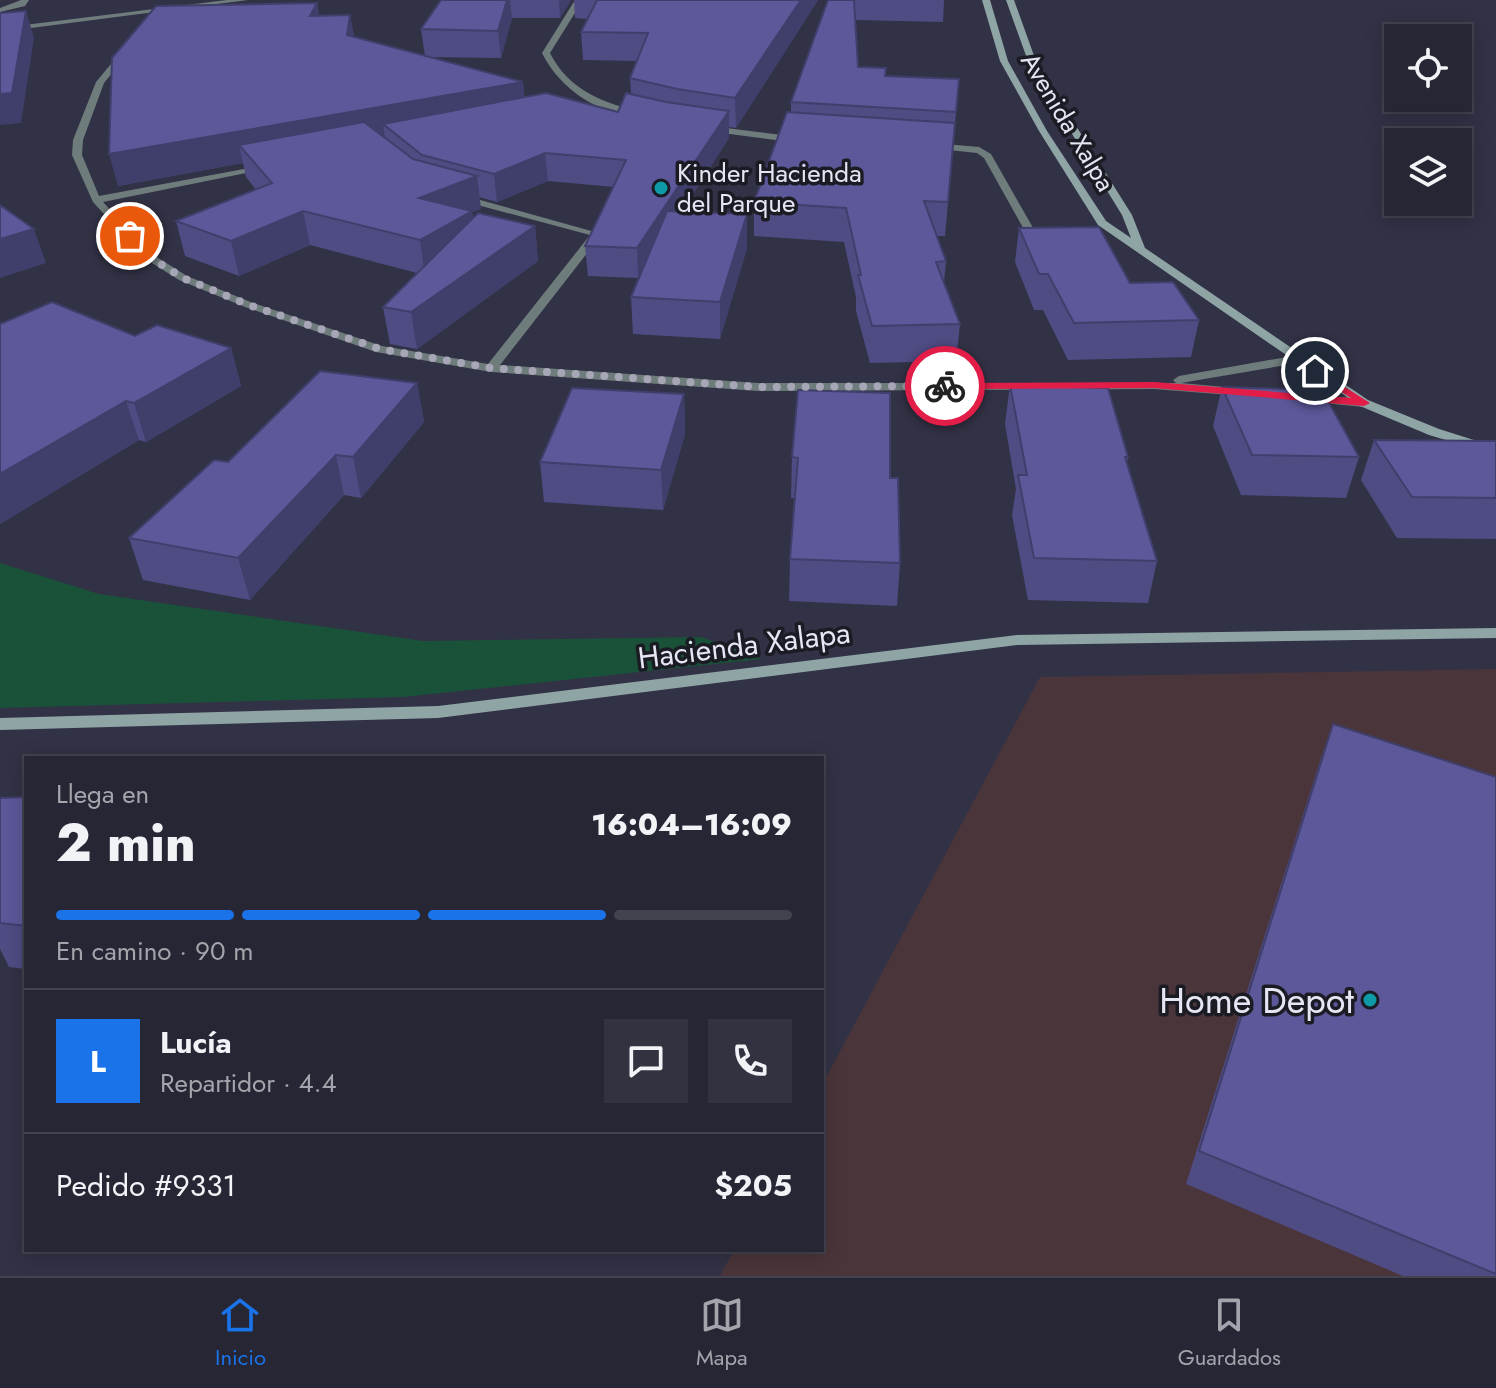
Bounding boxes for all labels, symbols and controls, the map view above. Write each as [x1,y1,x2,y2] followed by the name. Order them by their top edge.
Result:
[1384,24,1472,216] map controls
[1384,24,1472,112] button: locate
[1012,45,1124,199] street label: Avenida Xalpa
[1384,128,1472,216] button: layers
[677,154,862,222] place label: Kinder Hacienda del Parque
[652,179,670,197] marker: Kinder Hacienda del Parque
[96,202,164,270] pin
[108,214,152,258] icon: bag
[1281,337,1349,405] pin
[905,346,985,426] courier
[1293,349,1337,393] icon: home
[923,364,967,408] icon: bike
[635,611,853,679] street label: Hacienda Xalapa
[56,775,149,813] text: Llega en
[591,803,792,846] text: 16:04–16:09
[56,805,196,881] text: 2 min
[56,932,254,970] text: En camino · 90 m
[1159,974,1354,1026] place label: Home Depot
[1361,991,1379,1009] marker: Home Depot
[604,1019,688,1103] button: chat
[708,1019,792,1103] button: phone
[160,1021,232,1064] text: Lucía
[90,1040,106,1083] text: L
[160,1064,337,1102] text: Repartidor · 4.4
[56,1164,236,1207] text: Pedido #9331
[714,1164,792,1207] text: $205
[215,1293,266,1373] tab: Inicio
[696,1293,748,1373] tab: Mapa
[1178,1293,1281,1373] tab: Guardados

